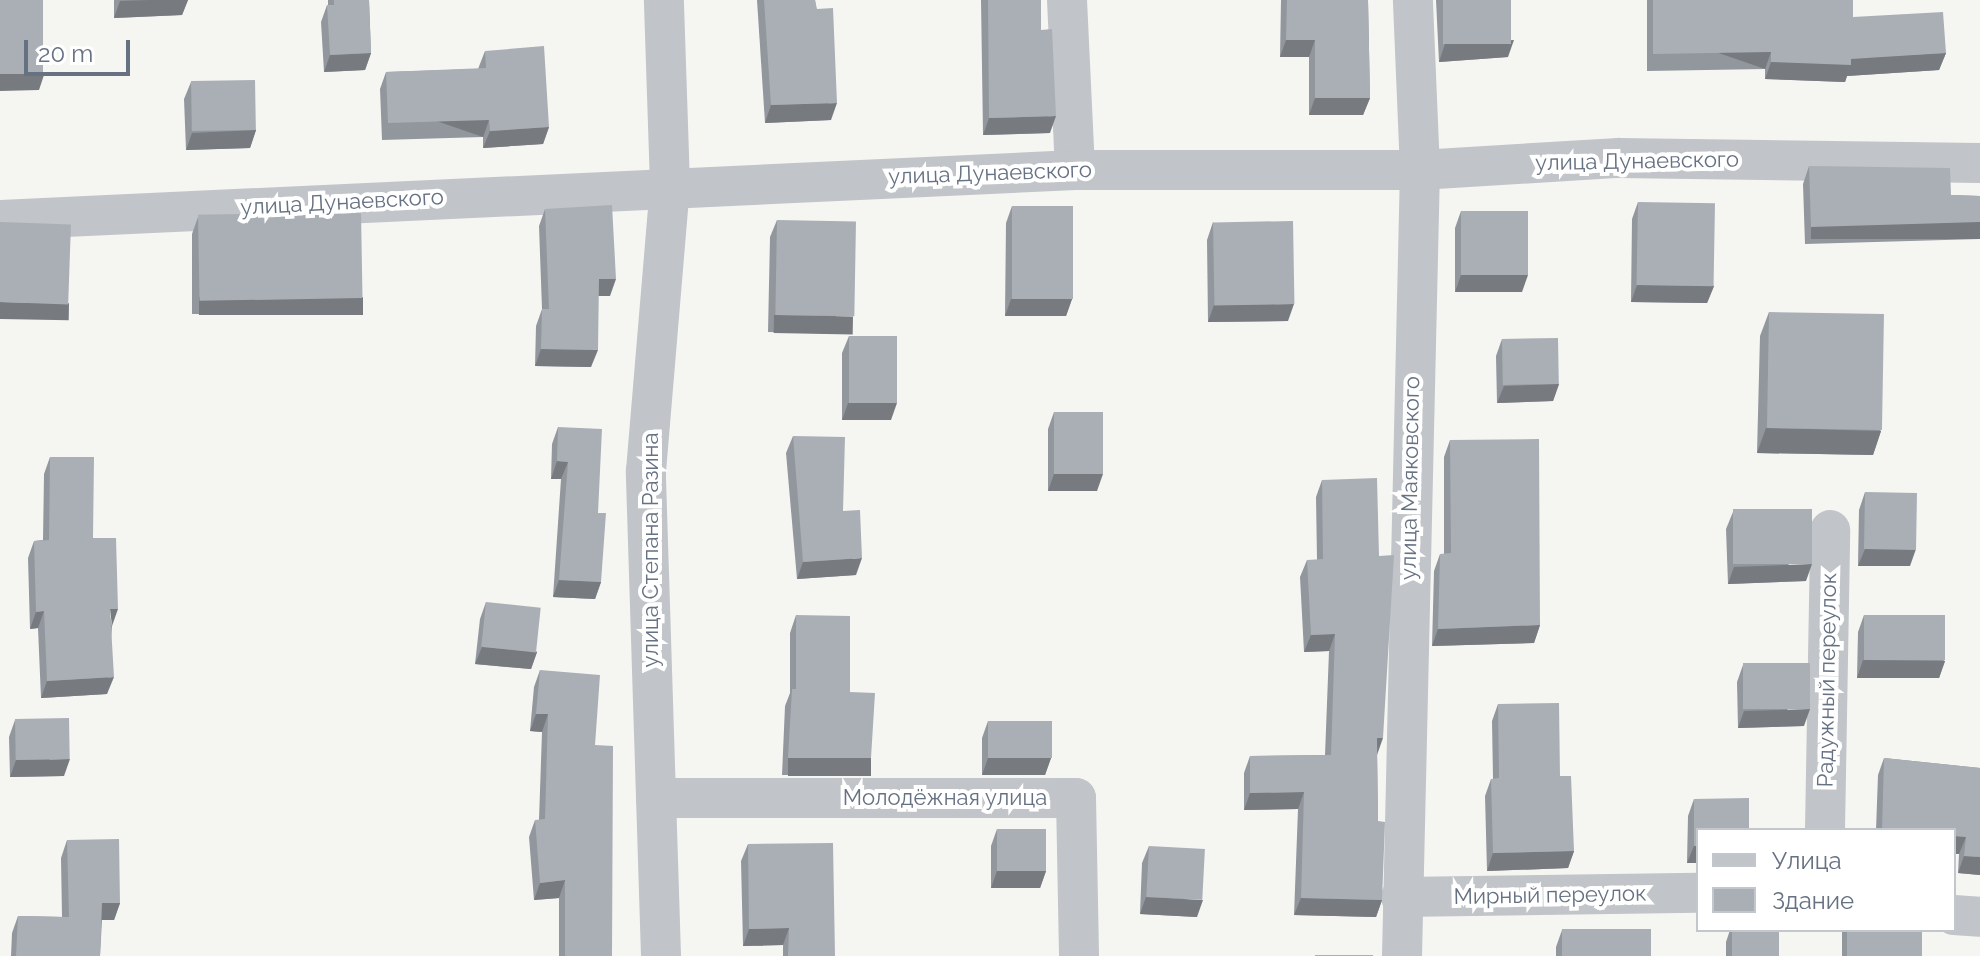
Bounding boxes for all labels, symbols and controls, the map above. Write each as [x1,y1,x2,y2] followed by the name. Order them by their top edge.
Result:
[28,24,134,74] scale bar
[38,39,93,68] text: 20 m
[1535,146,1739,176] street label: улица Дунаевского
[888,156,1092,190] street label: улица Дунаевского
[240,183,444,221] street label: улица Дунаевского
[1395,376,1425,580] street label: улица Маяковского
[638,433,664,667] street label: улица Степана Разина
[1812,573,1842,787] street label: Радужный переулок
[843,785,1047,811] street label: Молодёжная улица
[1696,828,1956,932] legend
[1772,846,1842,875] text: Улица
[1453,880,1647,910] street label: Мирный переулок
[1772,886,1854,915] text: Здание

